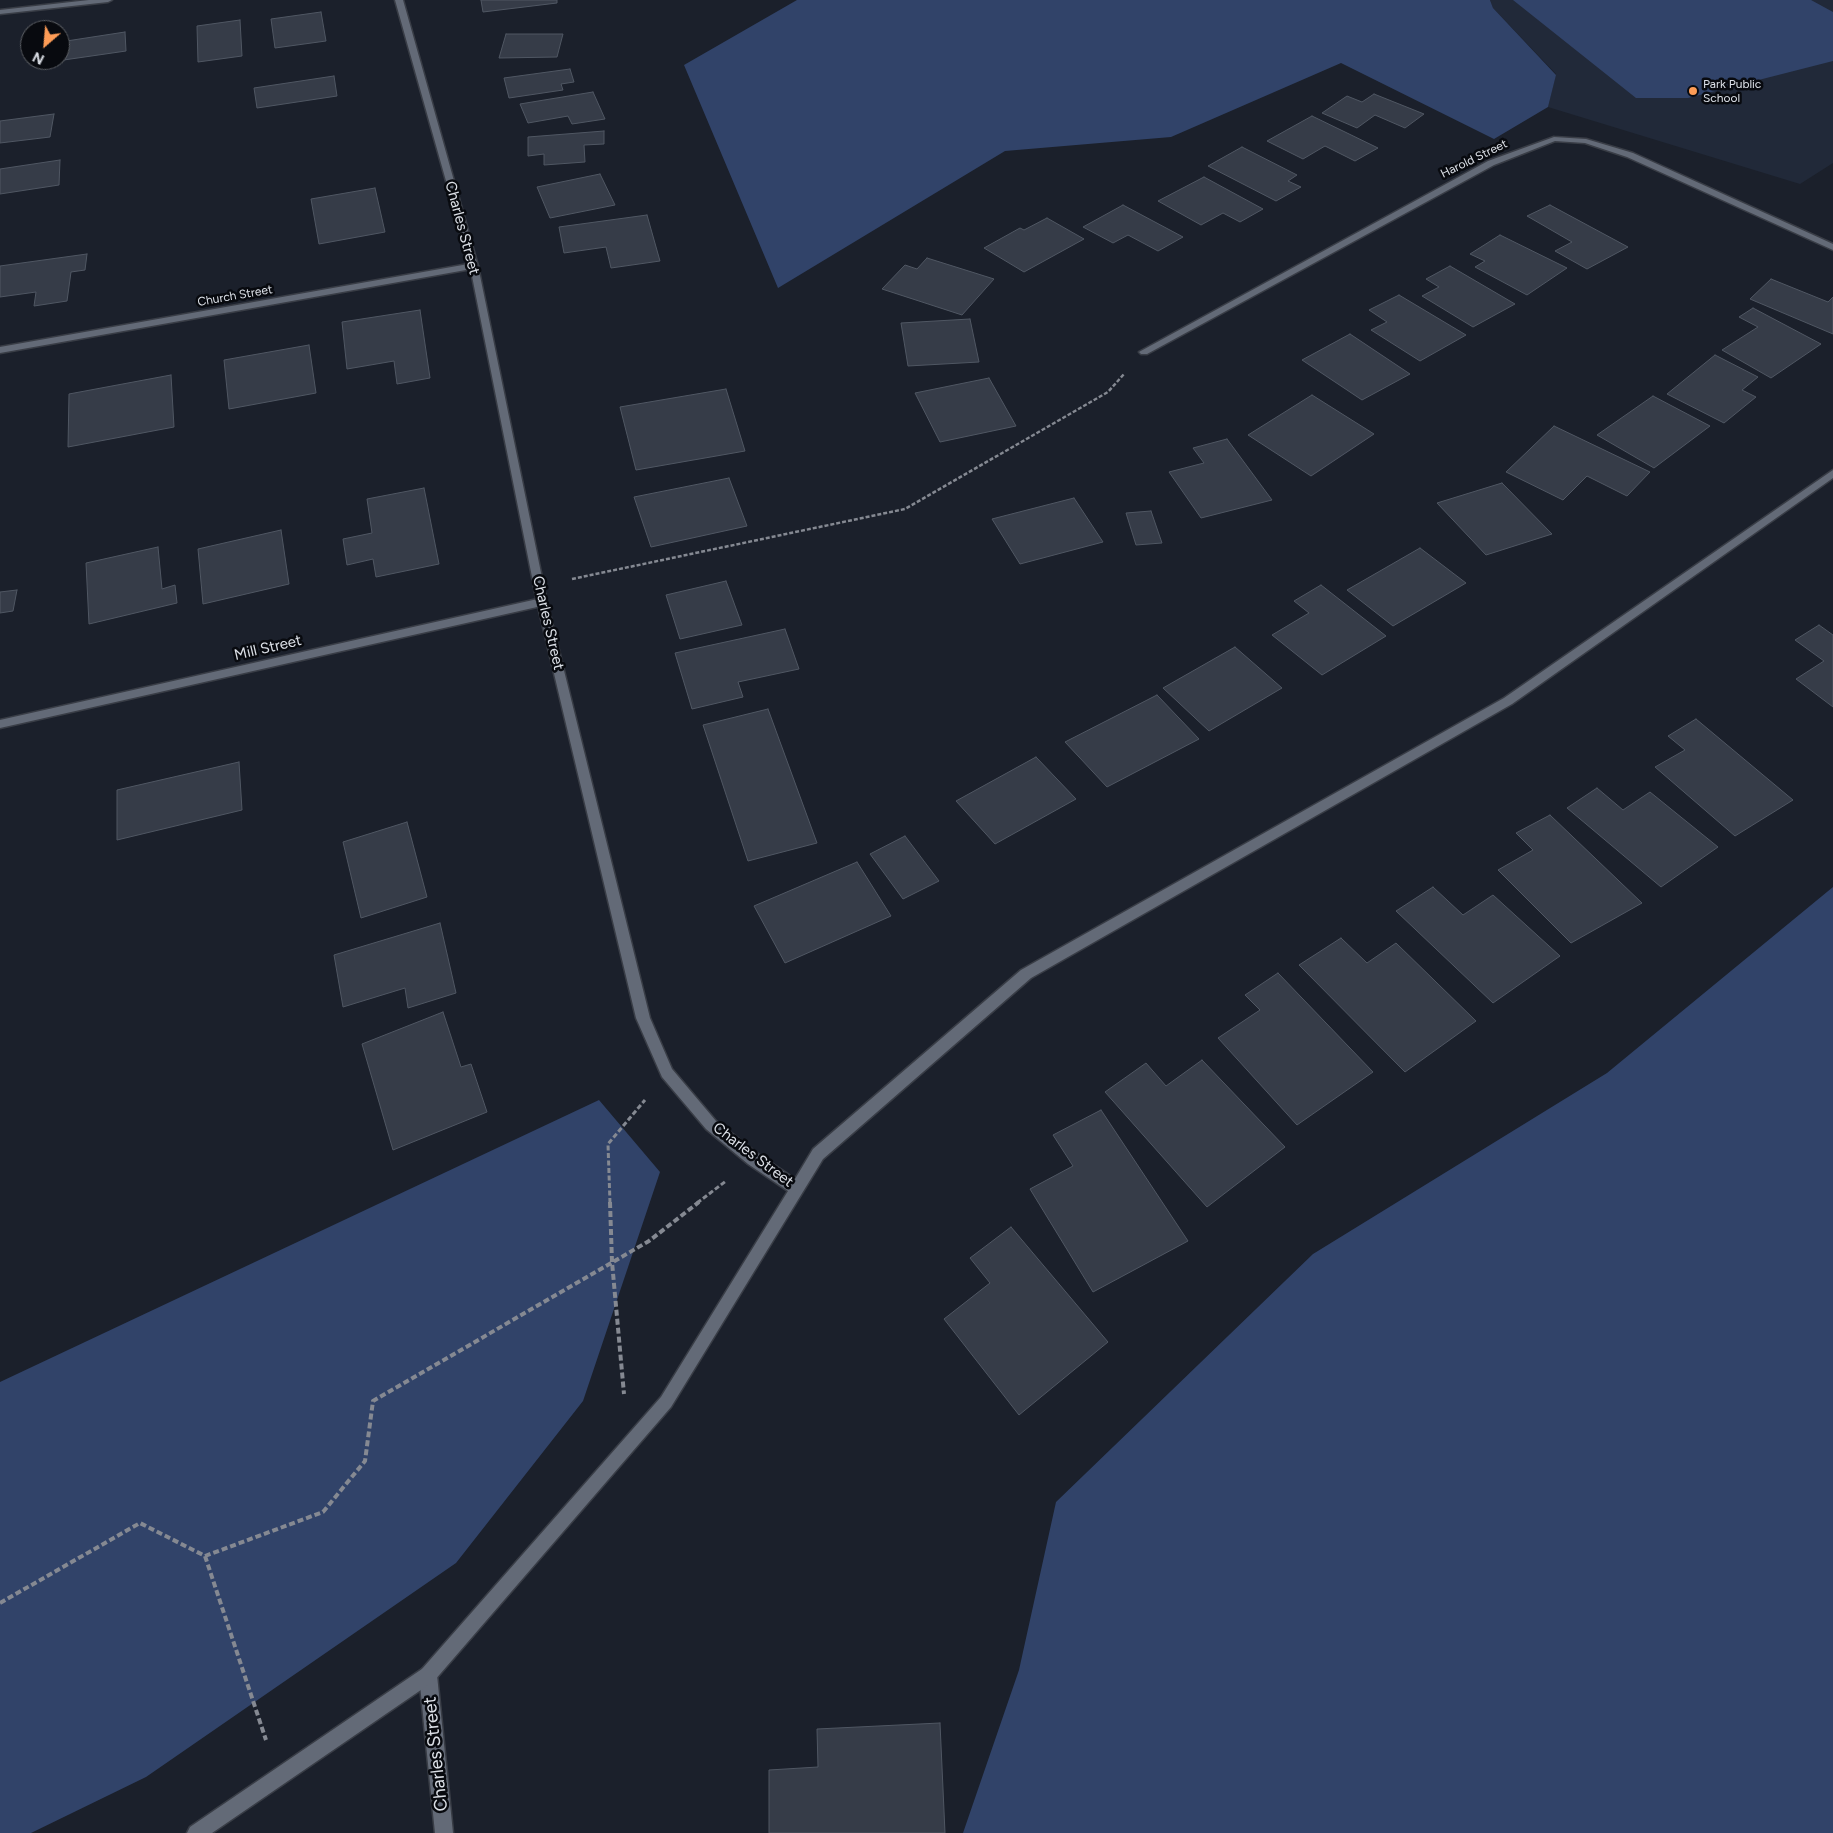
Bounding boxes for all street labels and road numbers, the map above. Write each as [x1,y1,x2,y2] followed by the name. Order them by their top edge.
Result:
[1438,137,1510,181] street label: Harold Street
[441,179,483,277] street label: Charles Street
[196,282,274,310] street label: Church Street
[528,574,568,672] street label: Charles Street
[233,632,303,664] street label: Mill Street
[709,1119,797,1191] street label: Charles Street
[419,1696,453,1812] street label: Charles Street

